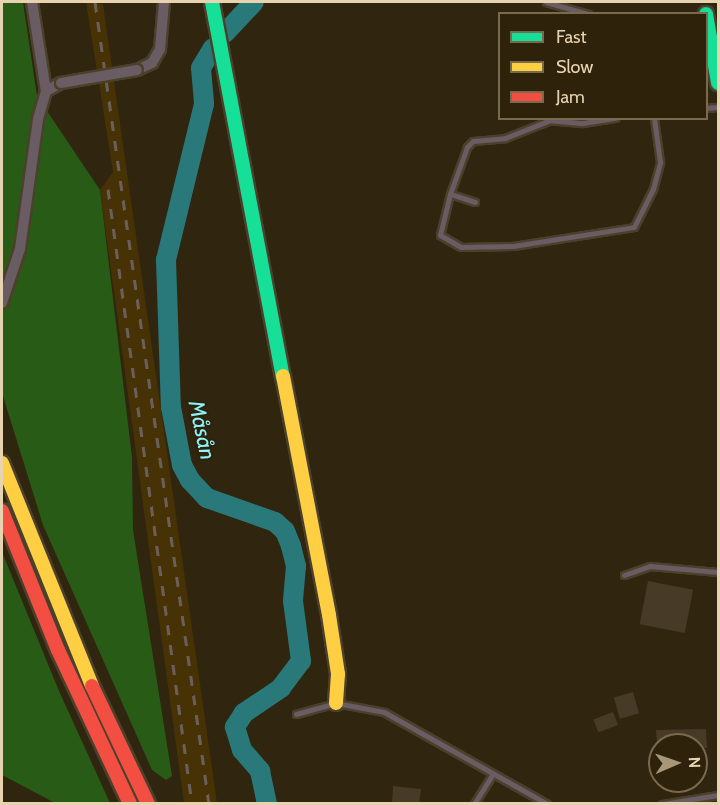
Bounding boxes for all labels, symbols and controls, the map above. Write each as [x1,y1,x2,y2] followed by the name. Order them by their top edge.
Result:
[498,12,708,120] legend
[556,26,587,48] text: Fast
[556,56,593,78] text: Slow
[556,86,585,108] text: Jam
[183,398,221,462] water label: Måsån
[648,733,708,793] north arrow
[685,756,704,768] text: N

